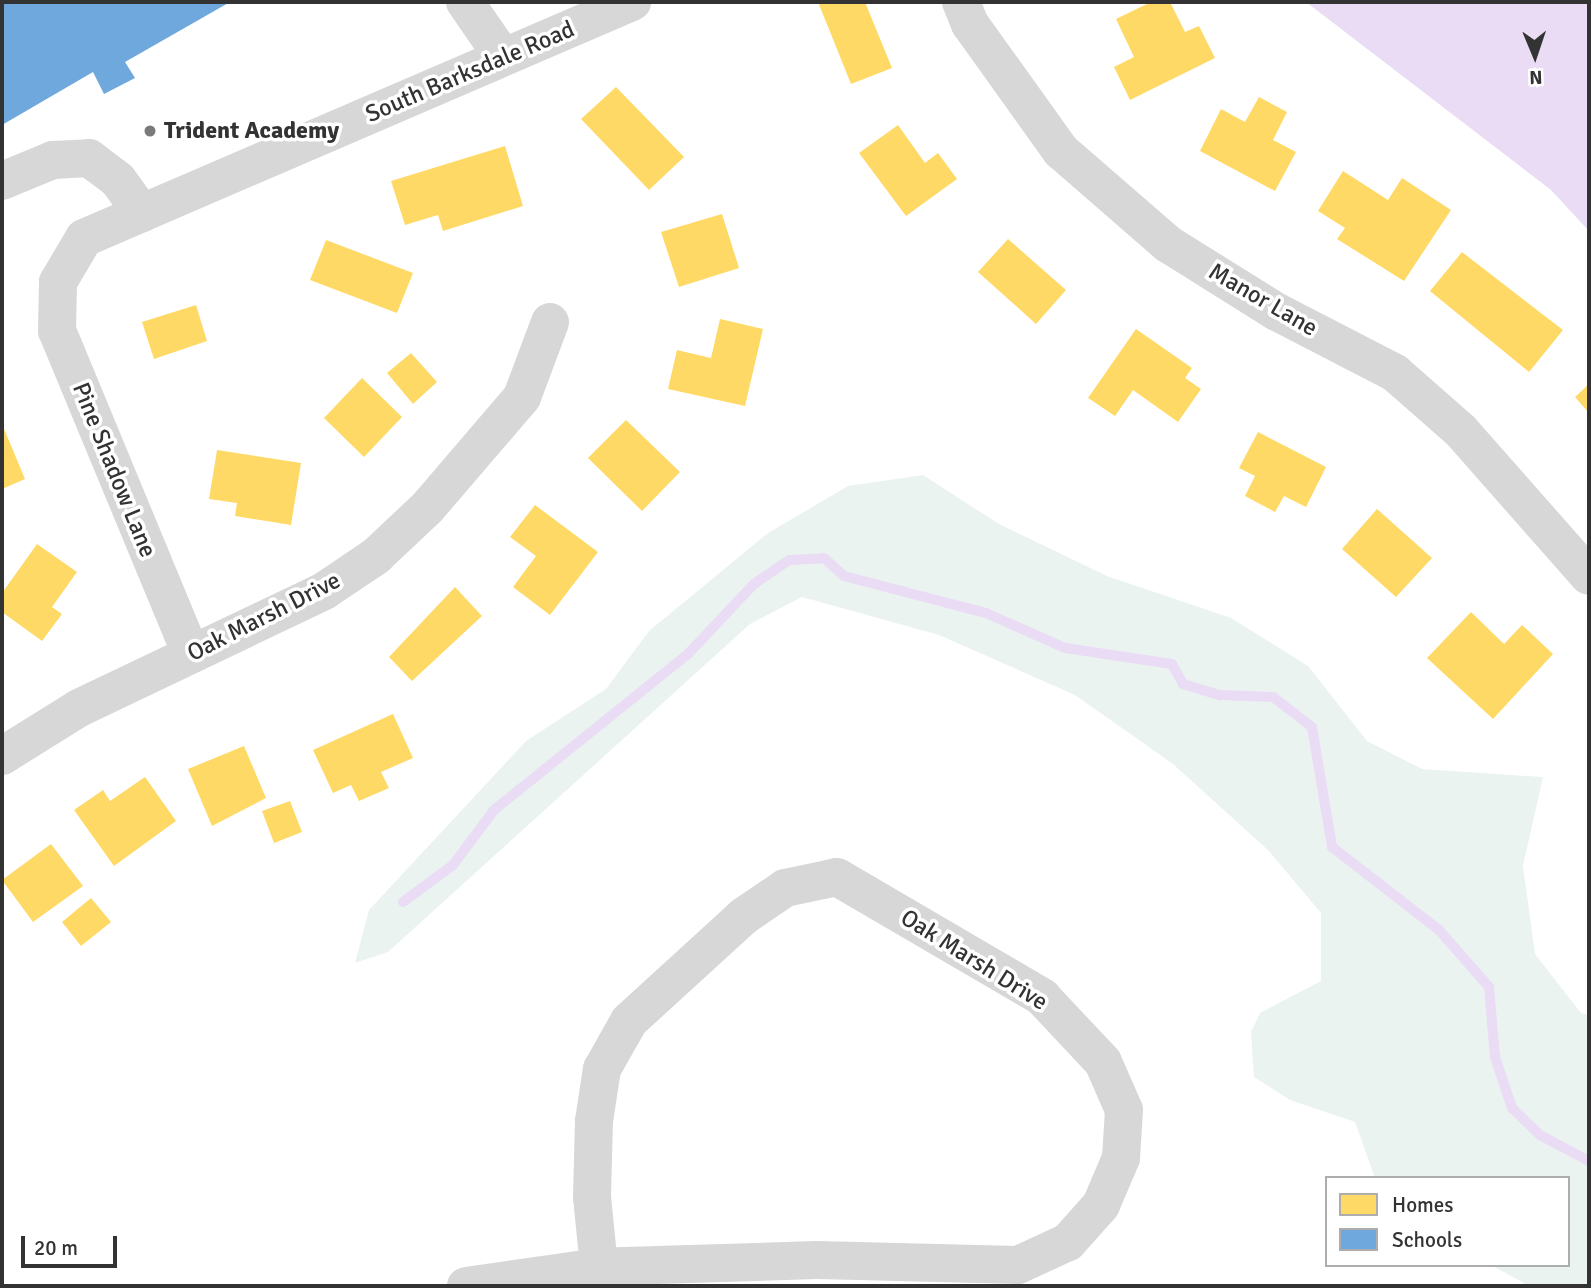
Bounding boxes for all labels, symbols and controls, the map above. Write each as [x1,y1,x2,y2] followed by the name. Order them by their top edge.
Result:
[361,15,579,129] street label: South Barksdale Road
[1500,21,1570,91] north arrow
[1529,65,1543,89] text: N
[164,117,339,145] place label: Trident Academy
[142,123,158,139] marker: Trident Academy
[1203,257,1323,343] street label: Manor Lane
[66,378,162,562] street label: Pine Shadow Lane
[183,566,345,668] street label: Oak Marsh Drive
[895,903,1053,1017] street label: Oak Marsh Drive
[1325,1176,1570,1267] legend
[1392,1192,1454,1218] text: Homes
[24,1222,121,1266] scale bar
[1392,1227,1462,1253] text: Schools
[34,1235,78,1261] text: 20 m

